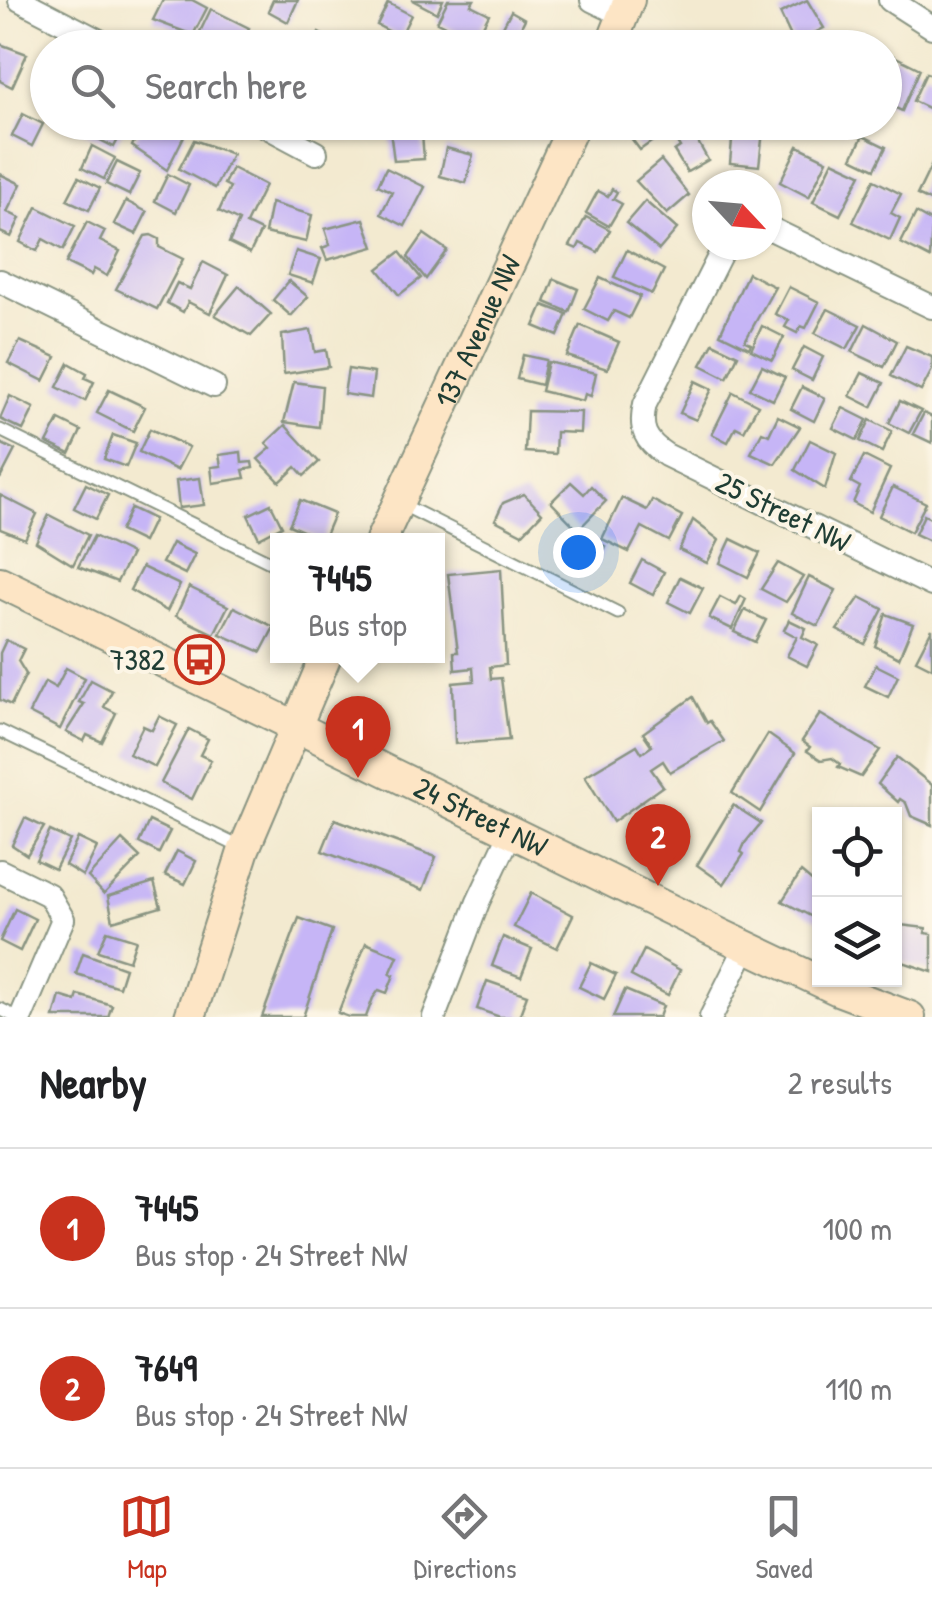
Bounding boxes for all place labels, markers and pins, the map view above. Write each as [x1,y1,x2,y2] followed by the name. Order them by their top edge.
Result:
[174,634,226,686] bus stop icon: 7382
[110,639,165,679] place label: 7382
[326,696,390,778] pin: 1
[626,804,690,886] pin: 2

